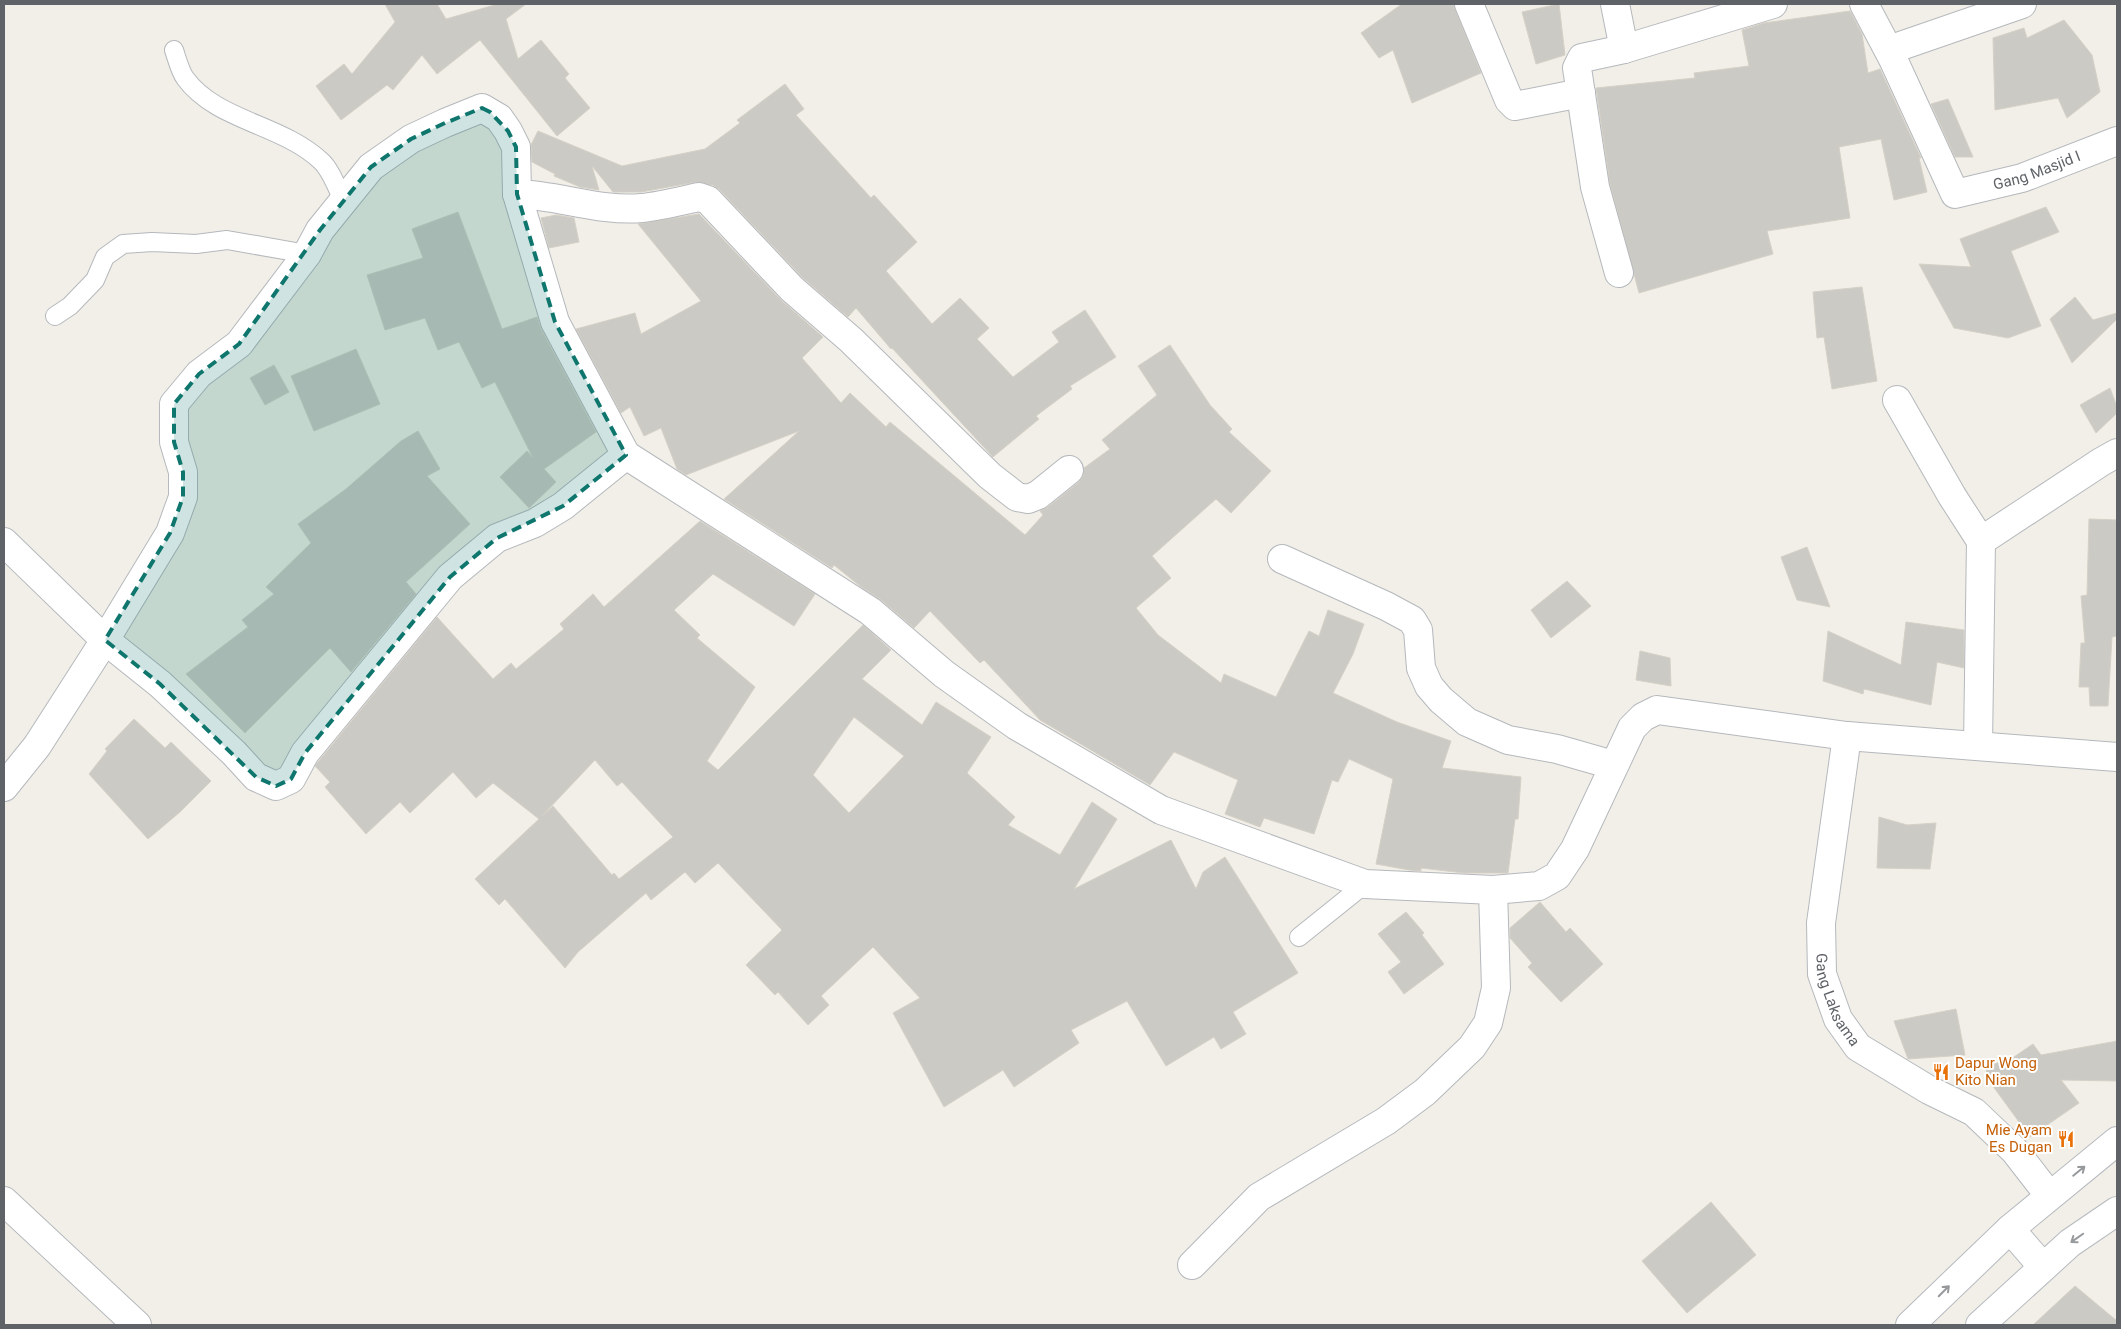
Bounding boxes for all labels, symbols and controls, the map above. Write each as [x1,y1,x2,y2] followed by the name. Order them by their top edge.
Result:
[1991,147,2083,194] street label: Gang Masjid I
[1813,953,1864,1050] street label: Gang Laksama
[1955,1054,2037,1089] place label: Dapur Wong Kito Nian
[1931,1062,1951,1082] restaurant icon: Dapur Wong Kito Nian
[1986,1121,2052,1156] place label: Mie Ayam Es Dugan
[2056,1129,2076,1149] restaurant icon: Mie Ayam Es Dugan
[2072,1166,2085,1177] one-way arrow
[2070,1233,2084,1243] one-way arrow
[1938,1285,1951,1297] one-way arrow

